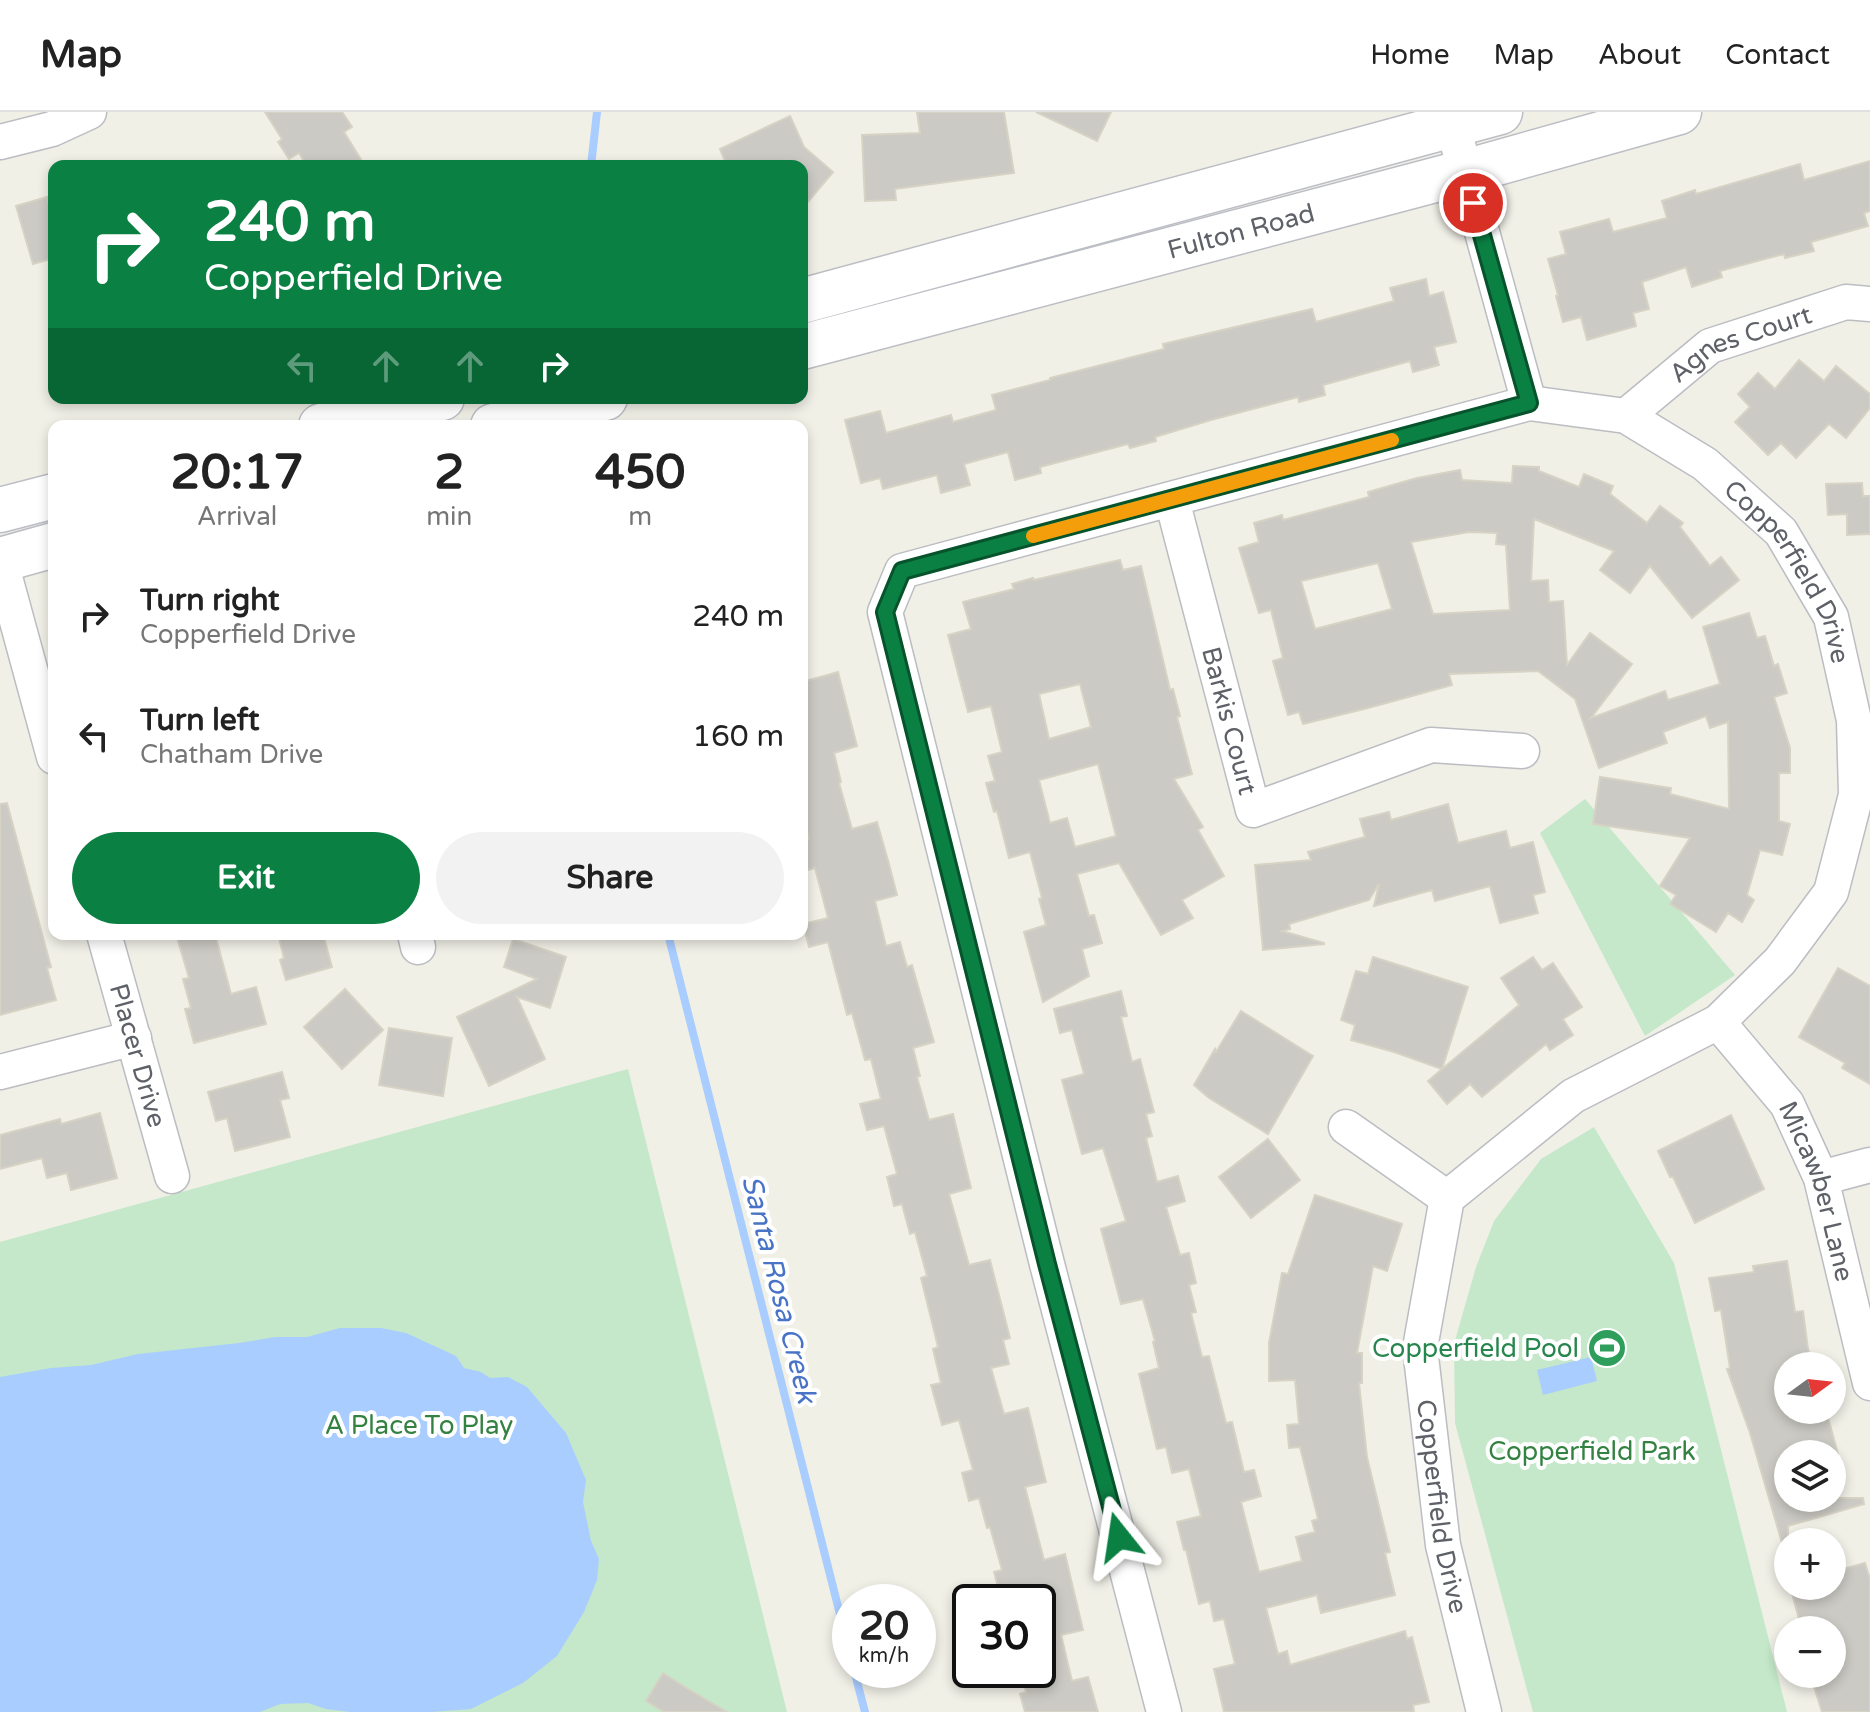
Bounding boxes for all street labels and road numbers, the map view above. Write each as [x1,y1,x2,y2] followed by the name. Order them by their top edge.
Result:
[1164,197,1318,266] street label: Fulton Road
[1663,299,1816,389] street label: Agnes Court
[1718,474,1856,666] street label: Copperfield Drive
[1195,643,1263,798] street label: Barkis Court
[103,980,173,1131] street label: Placer Drive
[1772,1097,1860,1284] street label: Micawber Lane
[1410,1398,1474,1616] street label: Copperfield Drive

